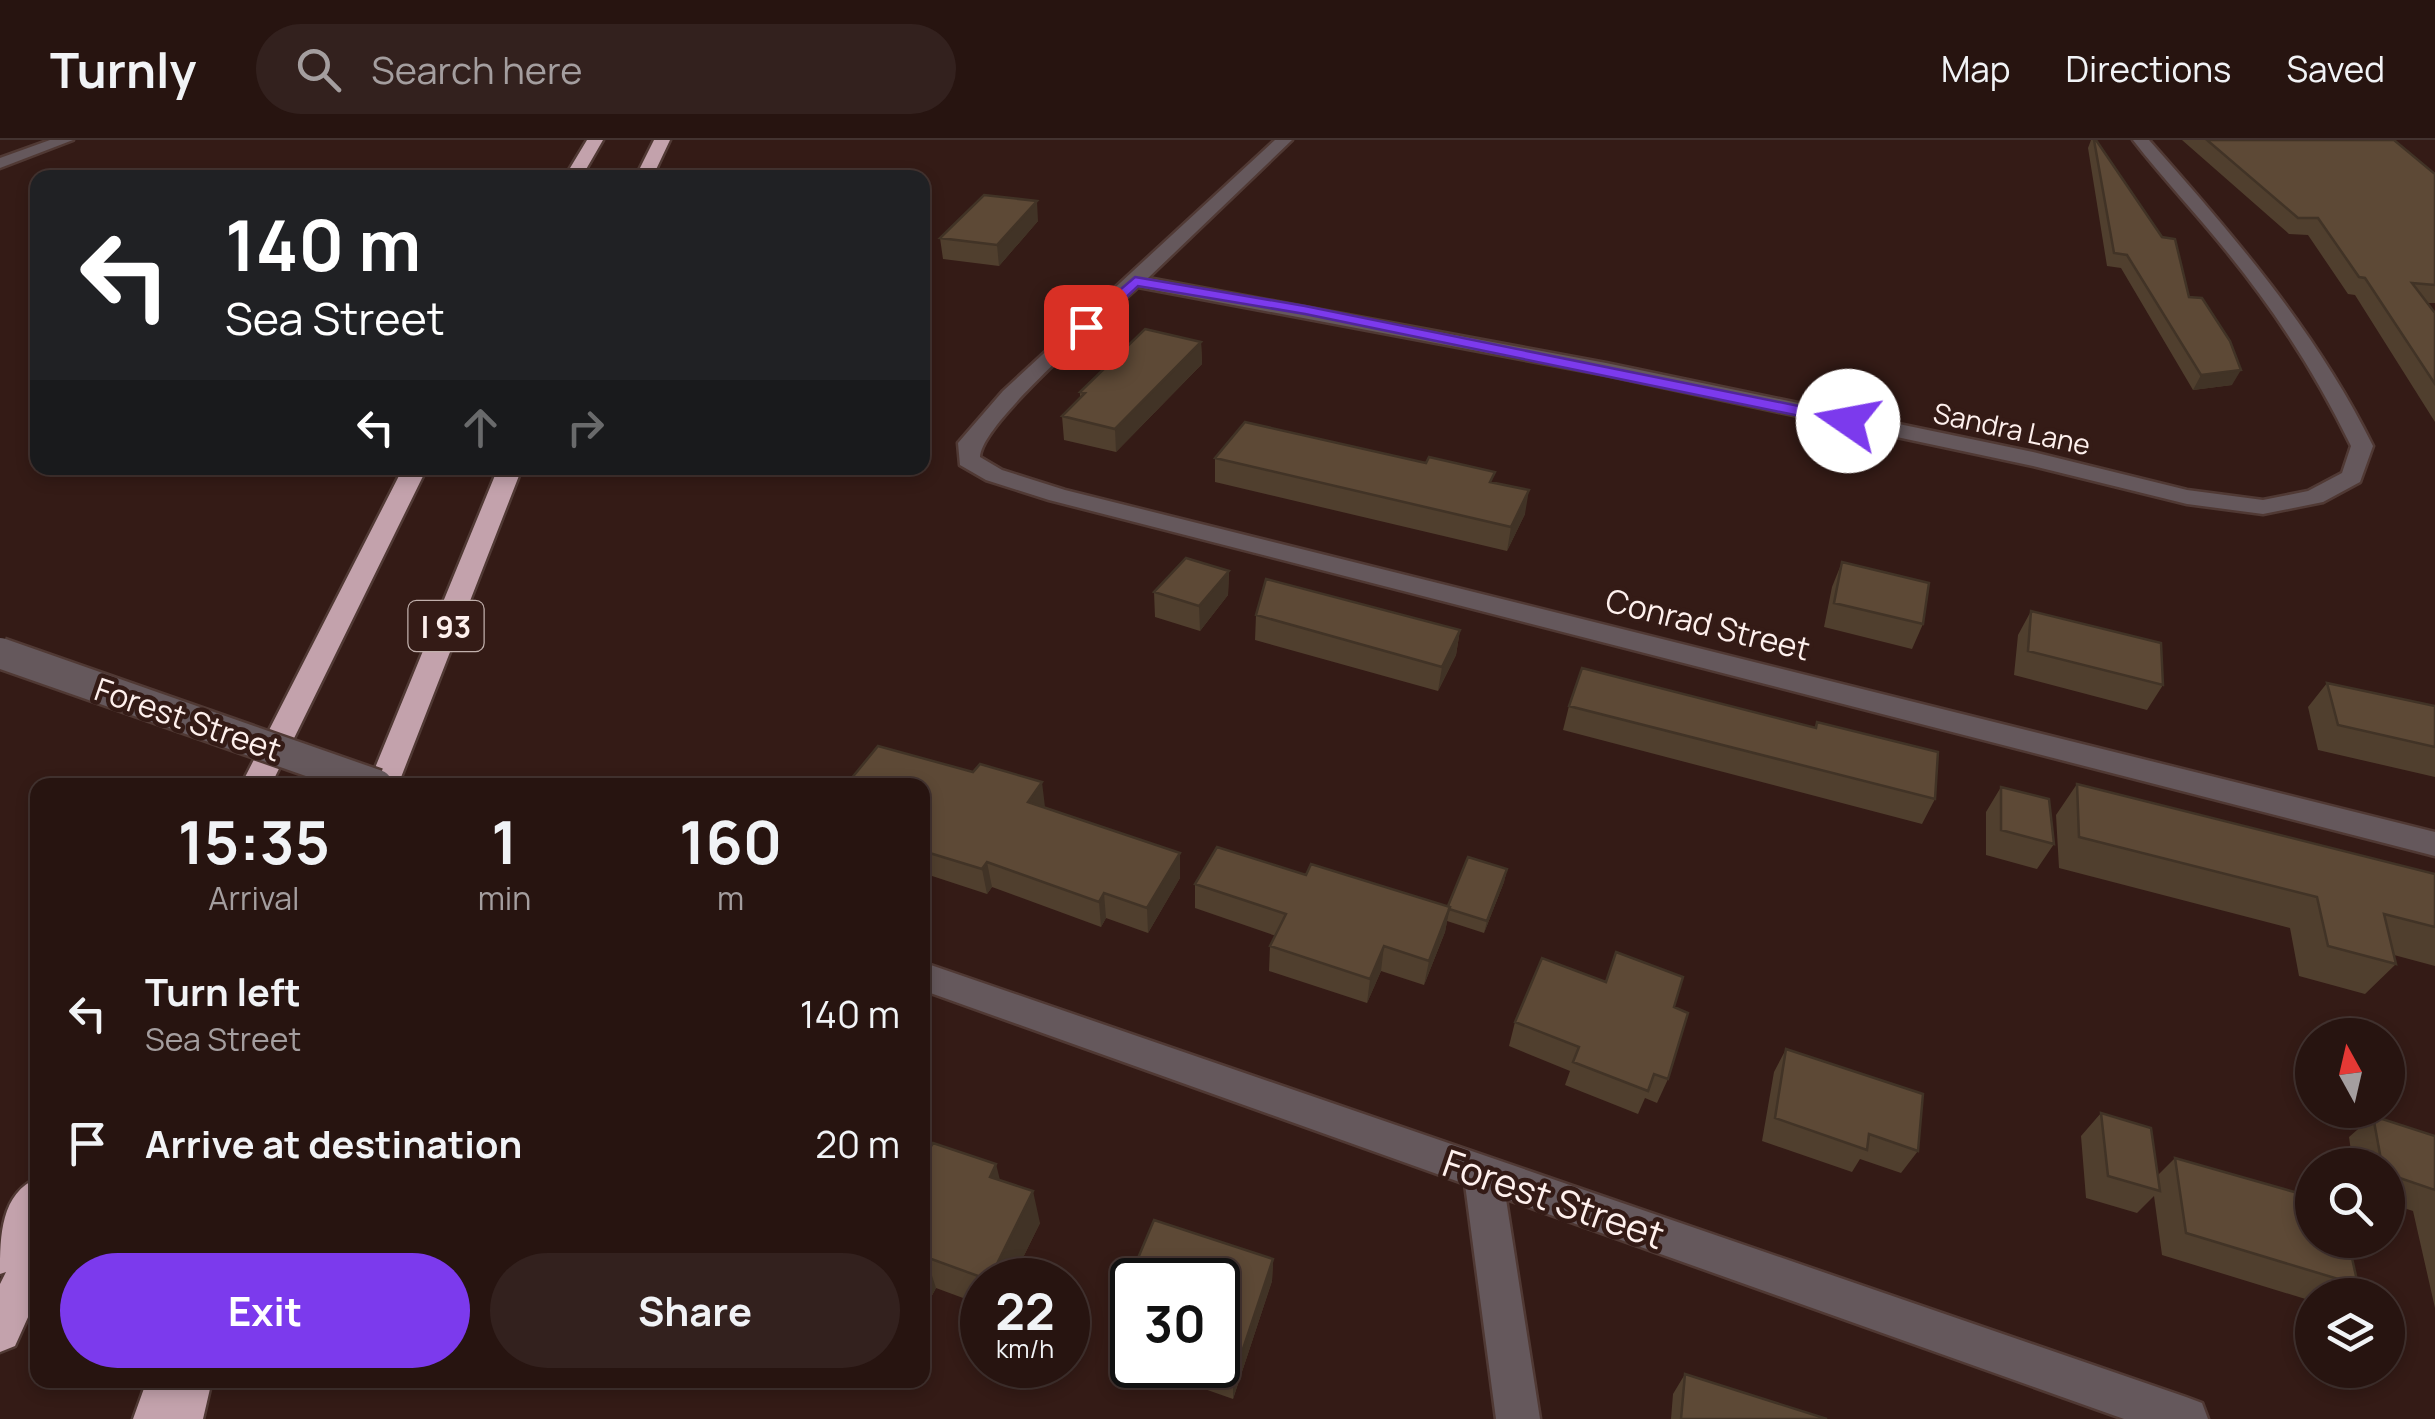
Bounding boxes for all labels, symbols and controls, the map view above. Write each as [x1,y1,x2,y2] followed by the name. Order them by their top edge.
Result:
[256,24,956,114] search box
[50,37,196,102] text: Turnly
[291,42,346,97] icon: search
[371,43,582,95] text: Search here
[1941,45,2011,93] text: Map
[2066,45,2231,93] text: Directions
[2286,45,2385,93] text: Saved
[225,196,421,292] text: 140 m
[60,210,190,340] icon: left
[1044,285,1129,370] pin
[225,287,445,349] text: Sea Street
[1059,300,1114,355] icon: arrive
[1796,369,1900,473] position arrow
[1930,393,2094,463] street label: Sandra Lane
[348,400,403,455] icon: left
[453,400,508,455] icon: ahead
[558,400,613,455] icon: right
[1601,577,1815,671] street label: Conrad Street
[408,601,484,651] road number: I 93
[89,667,287,771] street label: Forest Street
[178,800,330,882] text: 15:35
[491,800,518,882] text: 1
[679,800,782,882] text: 160
[208,876,300,920] text: Arrival
[478,876,531,920] text: min
[717,876,744,920] text: m
[145,965,301,1017] text: Turn left
[60,986,115,1041] icon: left
[800,987,900,1039] text: 140 m
[145,1017,301,1061] text: Sea Street
[2295,1018,2405,1128] north arrow
[2295,1018,2405,1388] map controls
[60,1116,115,1171] icon: arrive
[145,1117,522,1169] text: Arrive at destination
[815,1117,900,1169] text: 20 m
[1436,1136,1672,1260] street label: Forest Street
[2295,1148,2405,1258] button: search
[60,1253,470,1368] button: Exit
[490,1253,900,1368] button: Share
[1110,1258,1240,1388] speed limit sign: 30
[995,1277,1055,1345] text: 22
[2295,1278,2405,1388] button: layers
[996,1331,1054,1366] text: km/h

